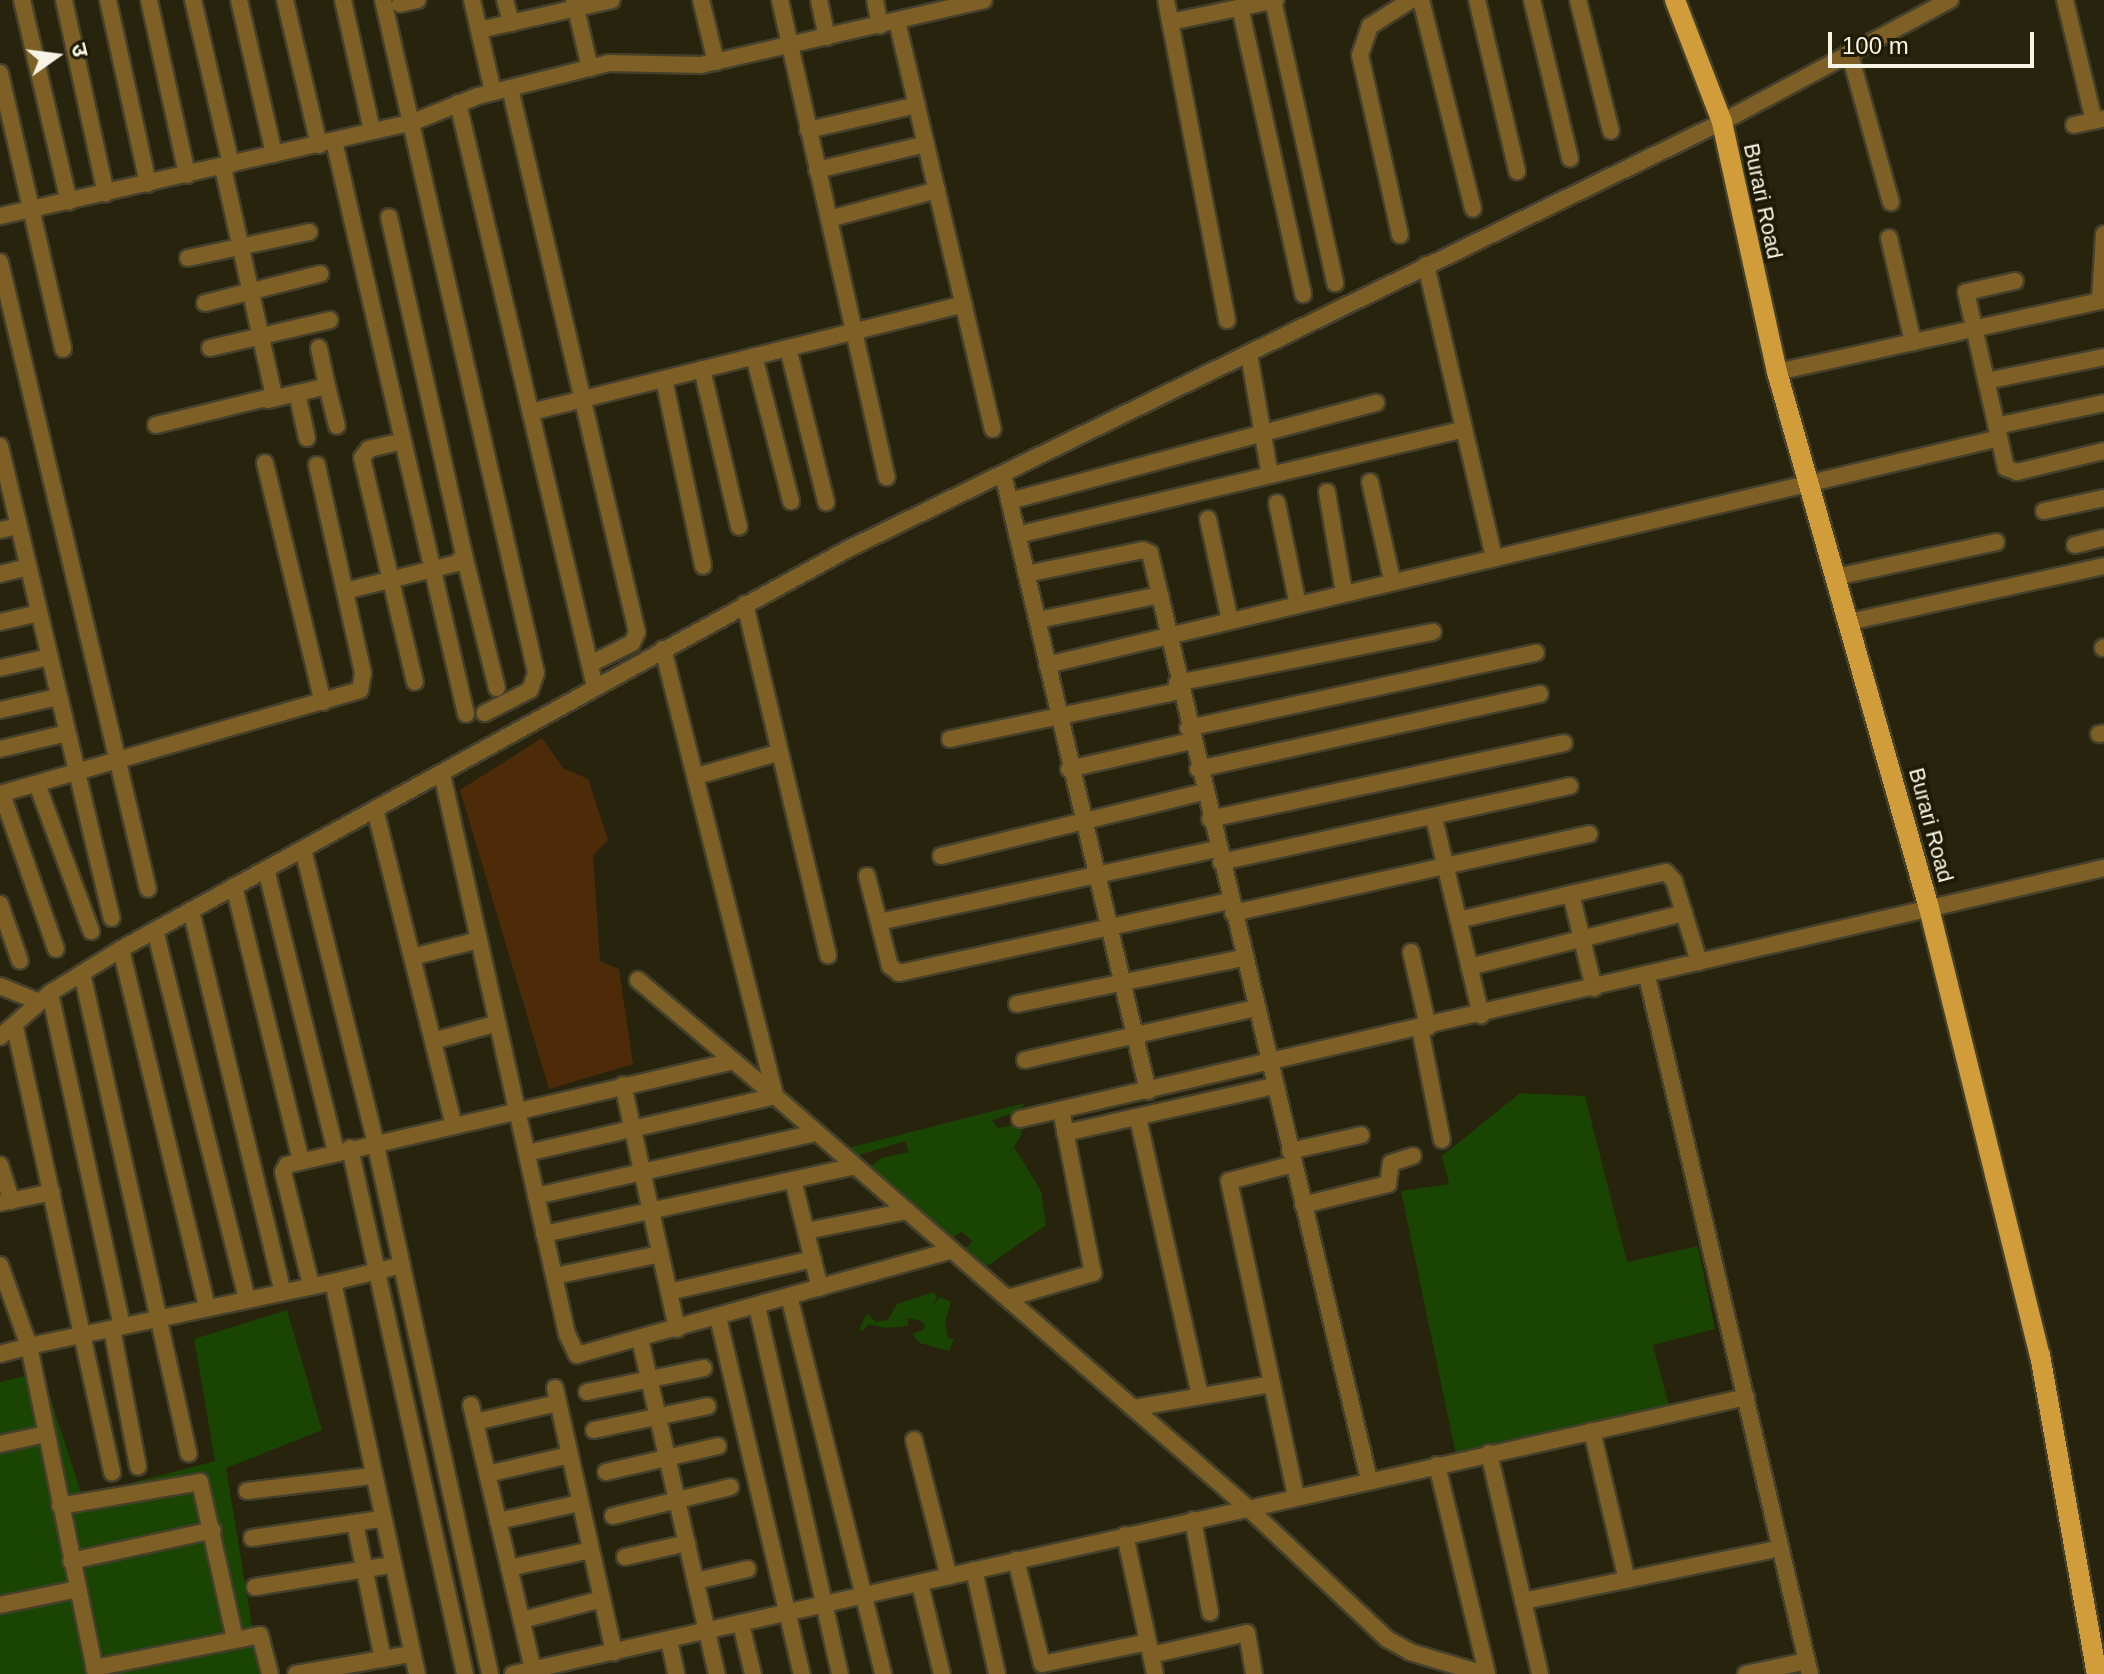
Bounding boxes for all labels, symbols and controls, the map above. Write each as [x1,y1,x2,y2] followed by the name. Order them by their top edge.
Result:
[16,16,96,96] north arrow
[1832,16,2038,66] scale bar
[1842,32,1909,59] text: 100 m
[66,41,93,59] text: उ
[1738,141,1788,261] street label: Burari Road
[1903,765,1959,885] street label: Burari Road

